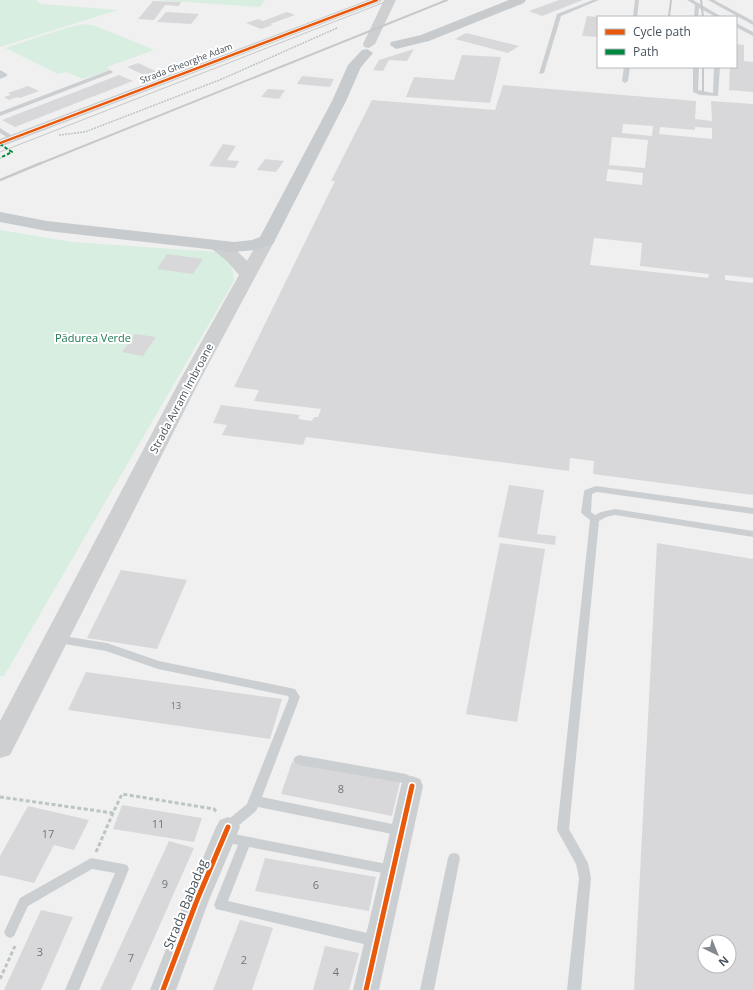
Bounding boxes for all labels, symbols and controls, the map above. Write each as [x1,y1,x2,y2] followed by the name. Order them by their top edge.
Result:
[597,16,737,68] legend
[633,23,691,40] text: Cycle path
[138,39,234,87] street label: Strada Gheorghe Adam
[633,43,659,60] text: Path
[55,330,131,345] park label: Pădurea Verde
[146,340,216,456] street label: Strada Avram Imbroane
[171,699,181,712] house number: 13
[338,781,344,796] house number: 8
[152,816,164,831] house number: 11
[42,826,54,841] house number: 17
[159,856,211,952] street label: Strada Babadag
[162,876,168,891] house number: 9
[313,877,319,892] house number: 6
[697,934,737,974] north arrow
[37,944,43,959] house number: 3
[128,950,134,965] house number: 7
[241,952,247,967] house number: 2
[716,953,733,970] text: N
[333,964,340,979] house number: 4

